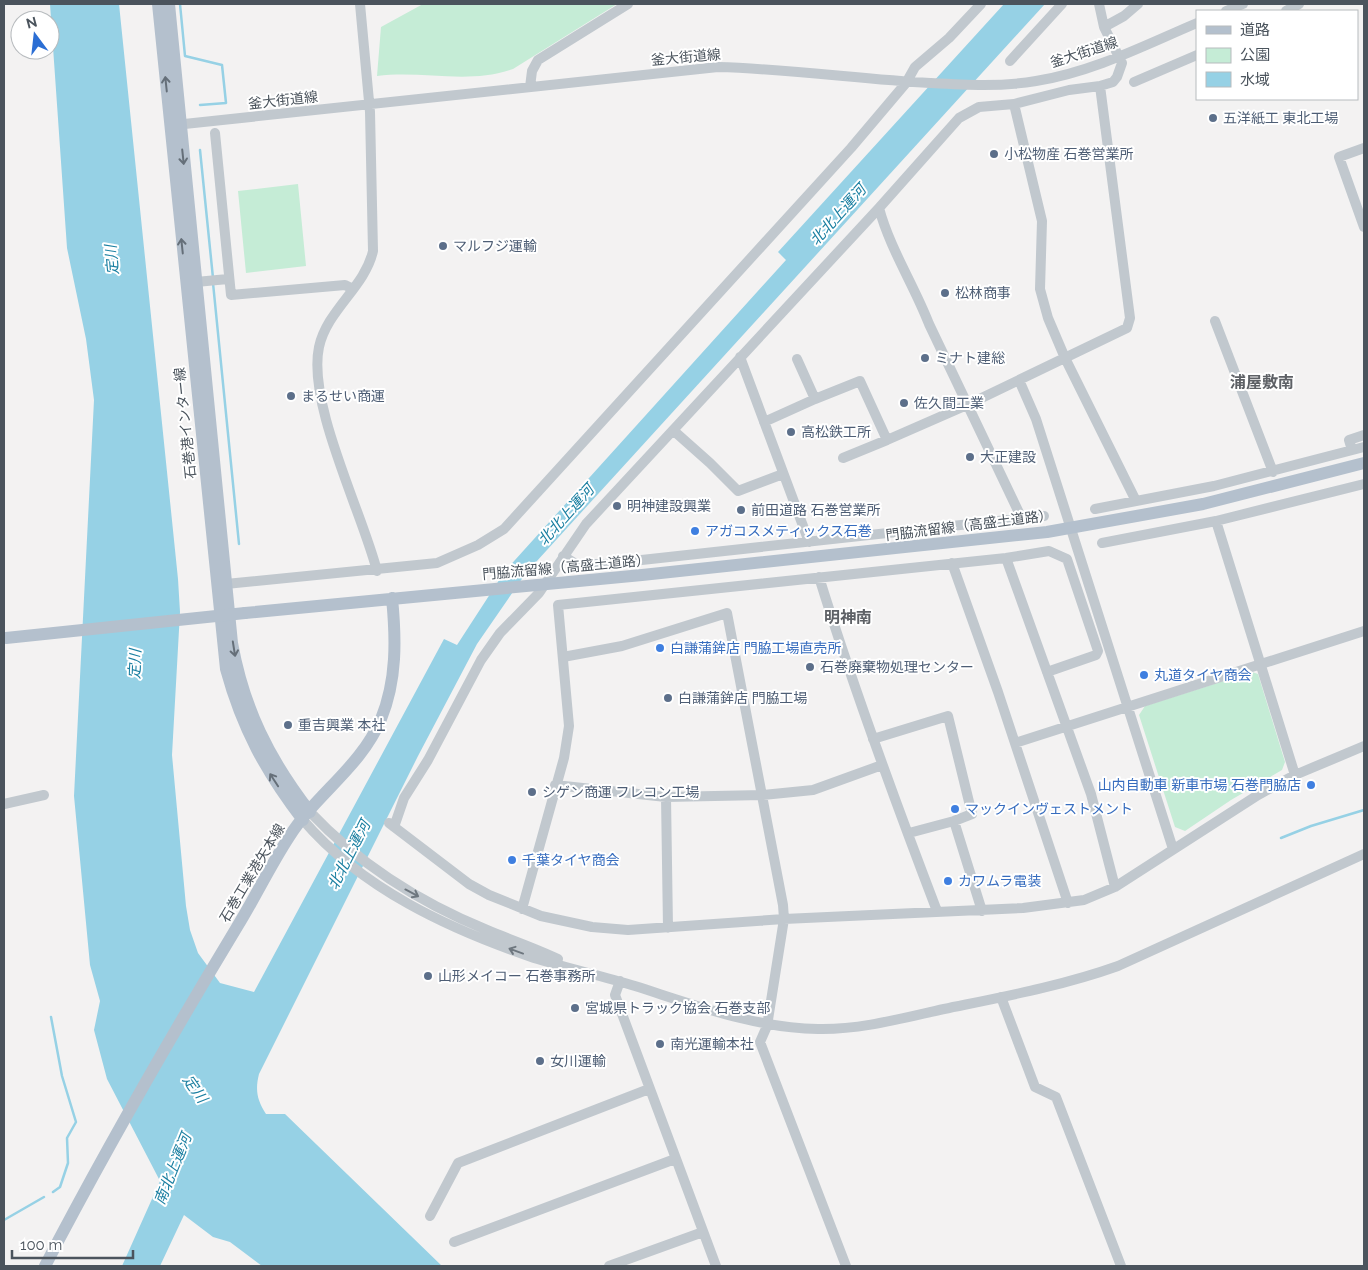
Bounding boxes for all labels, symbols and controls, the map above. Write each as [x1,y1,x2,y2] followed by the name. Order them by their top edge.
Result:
[10,10,60,60] north arrow
[1196,10,1358,100] legend
[24,13,39,32] text: N
[1240,21,1270,39] text: 道路
[1048,34,1120,70] street label: 釜大街道線
[650,46,722,68] street label: 釜大街道線
[1240,46,1270,64] text: 公園
[1240,71,1270,89] text: 水域
[161,77,171,93] one-way arrow
[247,88,319,112] street label: 釜大街道線
[1223,110,1339,126] place label: 五洋紙工 東北工場
[1207,112,1219,124] marker: 五洋紙工 東北工場
[1004,146,1134,162] place label: 小松物産 石巻営業所
[179,148,188,164] one-way arrow
[988,148,1000,160] marker: 小松物産 石巻営業所
[806,179,872,249] water label: 北北上運河
[177,238,187,254] one-way arrow
[453,238,537,254] place label: マルフジ運輸
[437,240,449,252] marker: マルフジ運輸
[102,242,122,276] water label: 定川
[955,285,1011,301] place label: 松林商事
[939,287,951,299] marker: 松林商事
[935,350,1005,366] place label: ミナト建総
[919,352,931,364] marker: ミナト建総
[171,366,199,480] street label: 石巻港インター線
[1230,373,1294,392] district label: 浦屋敷南
[301,388,385,404] place label: まるせい商運
[285,390,297,402] marker: まるせい商運
[914,395,984,411] place label: 佐久間工業
[898,397,910,409] marker: 佐久間工業
[801,424,871,440] place label: 高松鉄工所
[785,426,797,438] marker: 高松鉄工所
[980,449,1036,465] place label: 大正建設
[964,451,976,463] marker: 大正建設
[534,479,600,549] water label: 北北上運河
[627,498,711,514] place label: 明神建設興業
[611,500,623,512] marker: 明神建設興業
[751,502,881,518] place label: 前田道路 石巻営業所
[735,504,747,516] marker: 前田道路 石巻営業所
[885,507,1053,543] street label: 門脇流留線（高盛土道路）
[705,523,872,539] place label: アガコスメティックス石巻
[689,525,701,537] marker: アガコスメティックス石巻
[482,552,650,582] street label: 門脇流留線（高盛土道路）
[824,608,872,627] district label: 明神南
[670,640,842,656] place label: 白謙蒲鉾店 門脇工場直売所
[229,641,239,657] one-way arrow
[654,642,666,654] marker: 白謙蒲鉾店 門脇工場直売所
[125,647,145,679] water label: 定川
[820,659,974,675] place label: 石巻廃棄物処理センター
[804,661,816,673] marker: 石巻廃棄物処理センター
[1154,667,1252,683] place label: 丸道タイヤ商会
[1138,669,1150,681] marker: 丸道タイヤ商会
[678,690,808,706] place label: 白謙蒲鉾店 門脇工場
[662,692,674,704] marker: 白謙蒲鉾店 門脇工場
[298,717,386,733] place label: 重吉興業 本社
[282,719,294,731] marker: 重吉興業 本社
[269,774,279,788] one-way arrow
[1098,777,1301,793] place label: 山内自動車 新車市場 石巻門脇店
[1305,779,1317,791] marker: 山内自動車 新車市場 石巻門脇店
[542,784,700,800] place label: シゲン商運 フレコン工場
[526,786,538,798] marker: シゲン商運 フレコン工場
[965,801,1133,817] place label: マックインヴェストメント
[949,803,961,815] marker: マックインヴェストメント
[324,815,375,893] water label: 北北上運河
[216,821,288,925] street label: 石巻工業港矢本線
[522,852,620,868] place label: 千葉タイヤ商会
[506,854,518,866] marker: 千葉タイヤ商会
[958,873,1041,889] place label: カワムラ電装
[942,875,954,887] marker: カワムラ電装
[404,889,419,898] one-way arrow
[509,946,524,955] one-way arrow
[438,968,596,984] place label: 山形メイコー 石巻事務所
[422,970,434,982] marker: 山形メイコー 石巻事務所
[585,1000,771,1016] place label: 宮城県トラック協会 石巻支部
[569,1002,581,1014] marker: 宮城県トラック協会 石巻支部
[670,1036,754,1052] place label: 南光運輸本社
[654,1038,666,1050] marker: 南光運輸本社
[550,1053,606,1069] place label: 女川運輸
[534,1055,546,1067] marker: 女川運輸
[179,1072,212,1108] water label: 定川
[151,1128,197,1207] water label: 南北上運河
[12,1228,134,1260] scale bar
[20,1236,62,1254] text: 100 m

